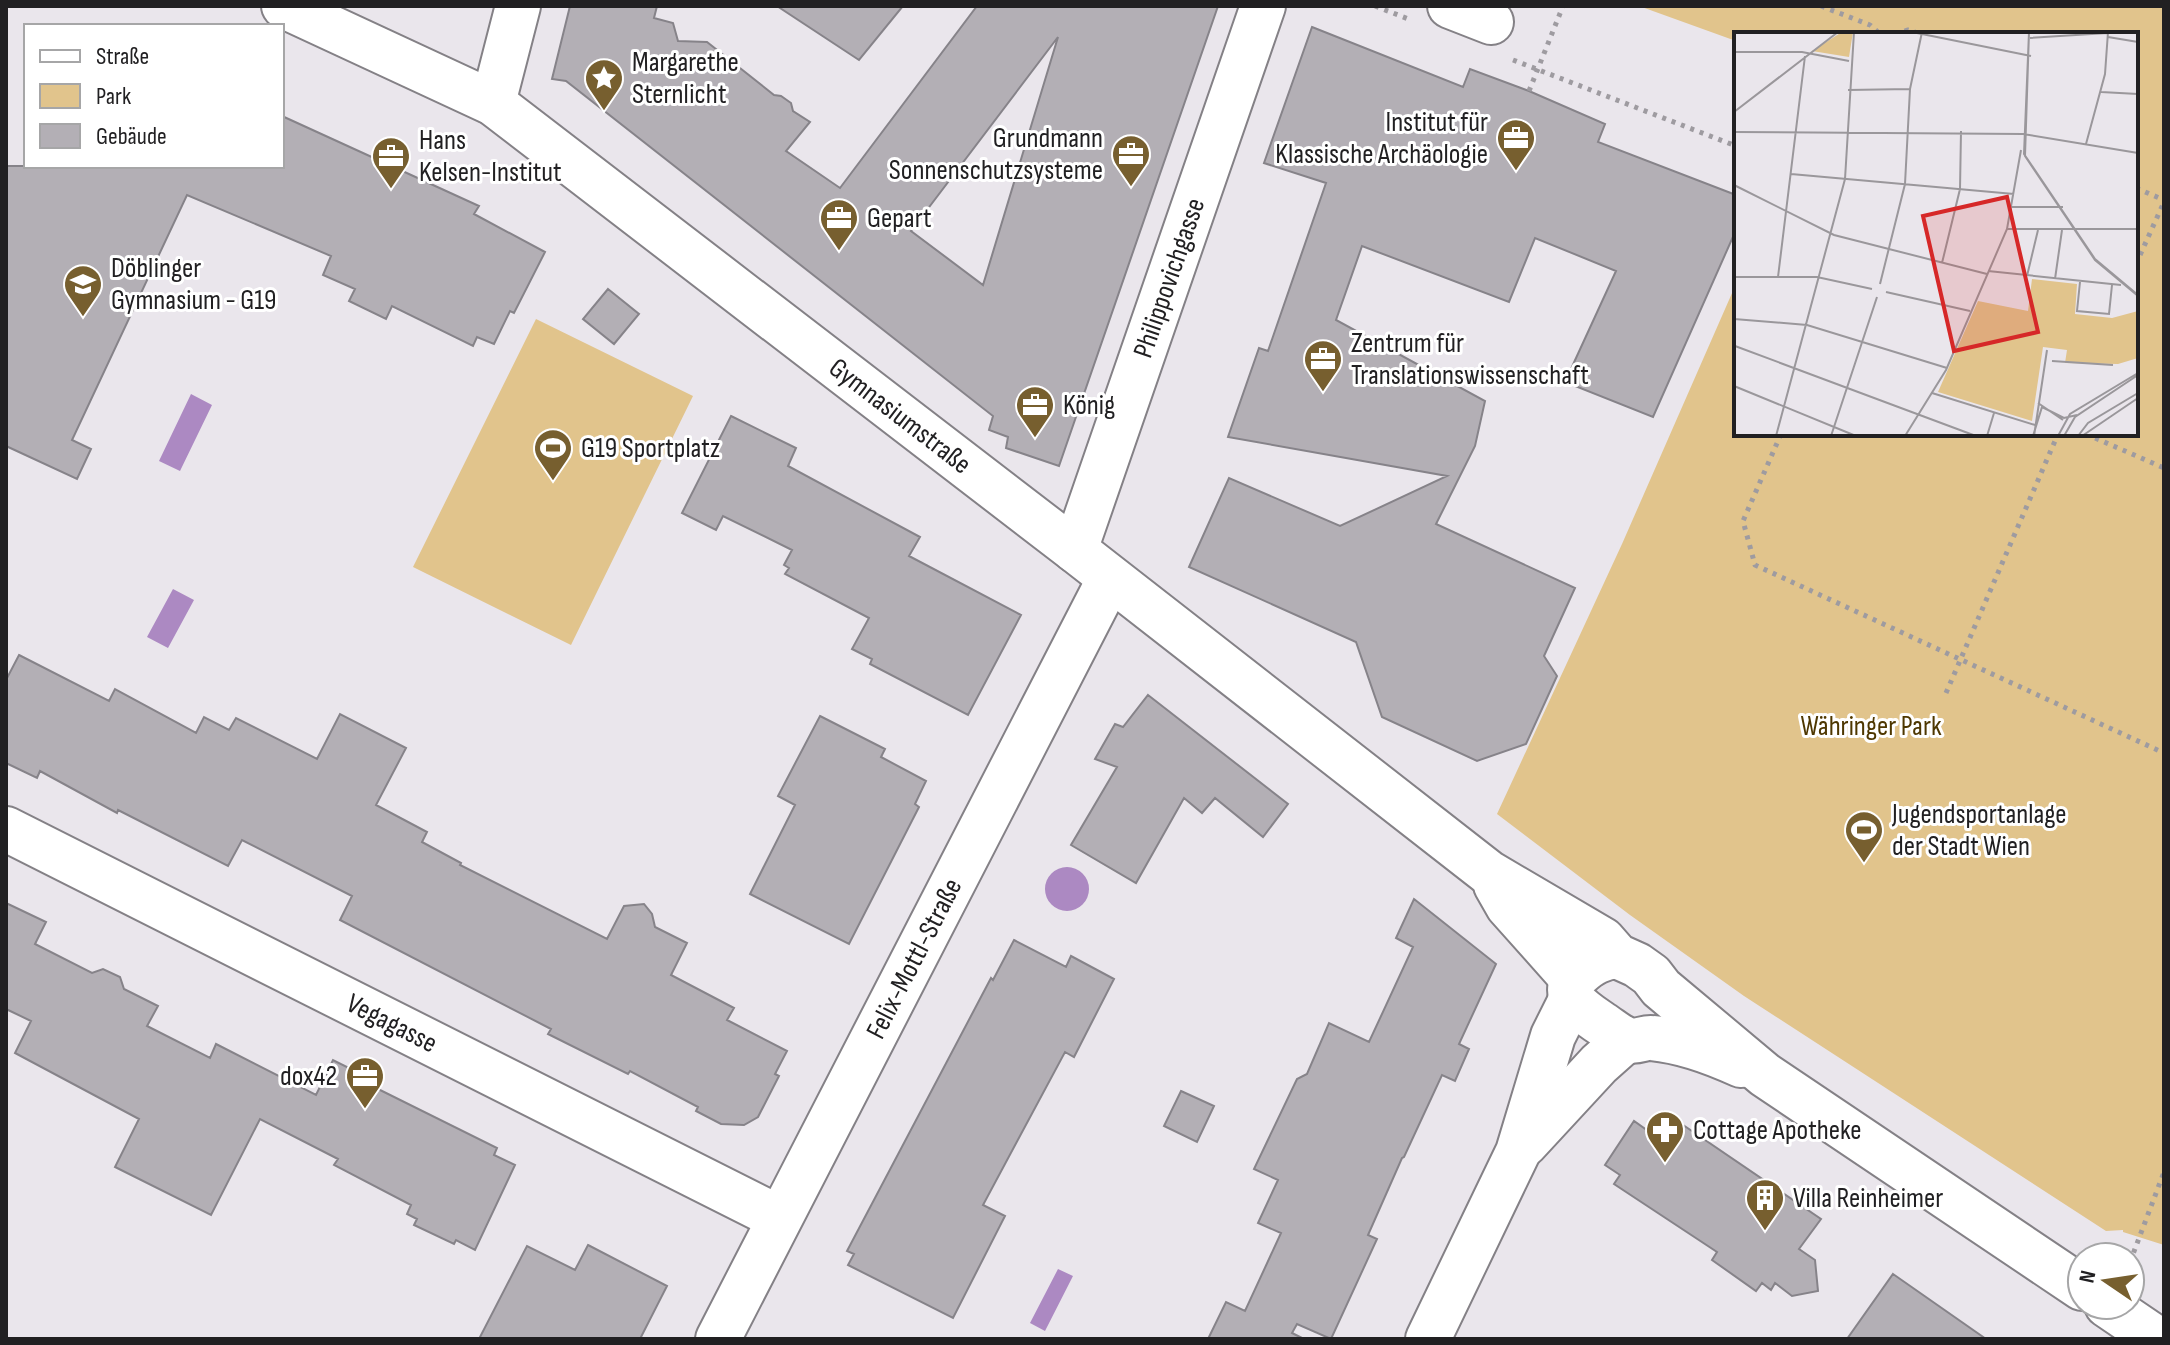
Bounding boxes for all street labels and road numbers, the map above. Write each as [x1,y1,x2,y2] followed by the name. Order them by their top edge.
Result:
[1126,194,1212,362] street label: Philippovichgasse
[823,351,978,481] street label: Gymnasiumstraße
[859,873,969,1044] street label: Felix-Mottl-Straße
[341,987,443,1060] street label: Vegagasse

